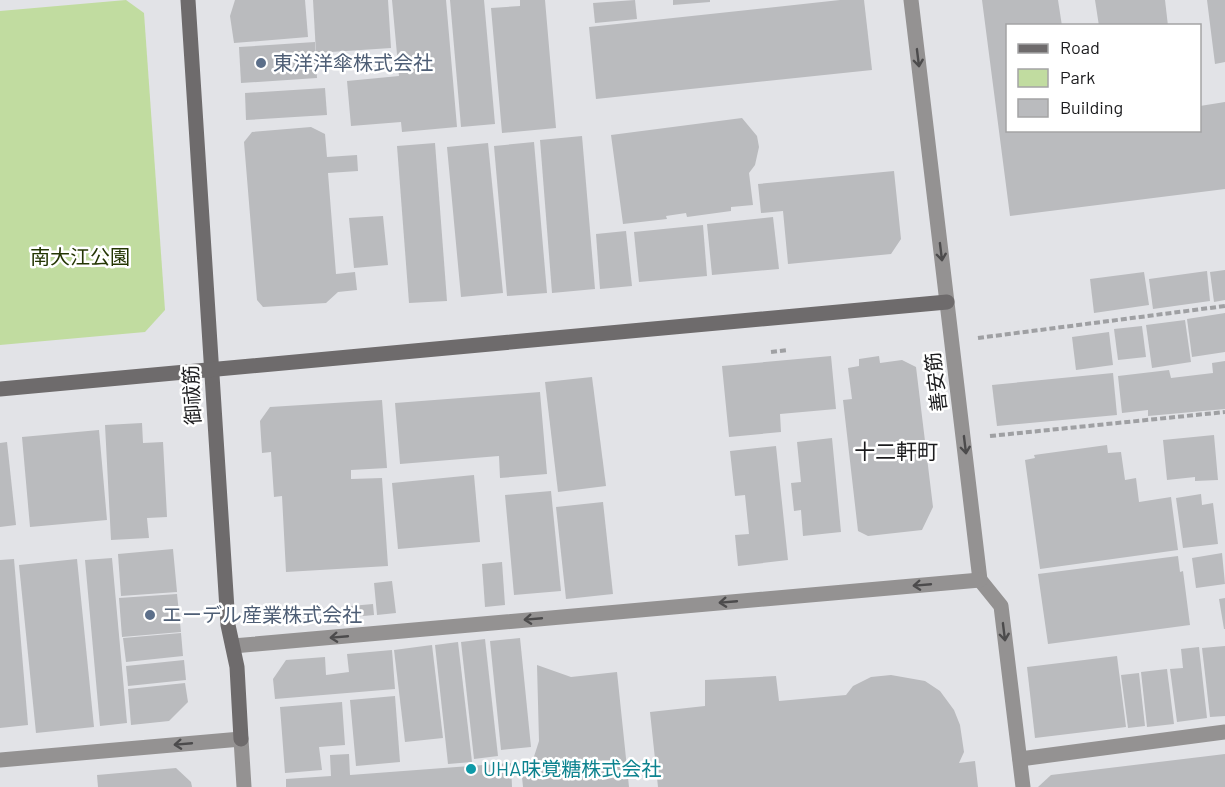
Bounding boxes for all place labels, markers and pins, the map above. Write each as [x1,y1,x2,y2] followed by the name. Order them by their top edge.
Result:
[273,50,433,74] place label: 東洋洋傘株式会社
[254,56,268,70] marker: 東洋洋傘株式会社
[162,602,362,626] place label: エーデル産業株式会社
[143,608,157,622] marker: エーデル産業株式会社
[483,756,661,780] place label: UHA味覚糖株式会社
[464,762,478,776] marker: UHA味覚糖株式会社

